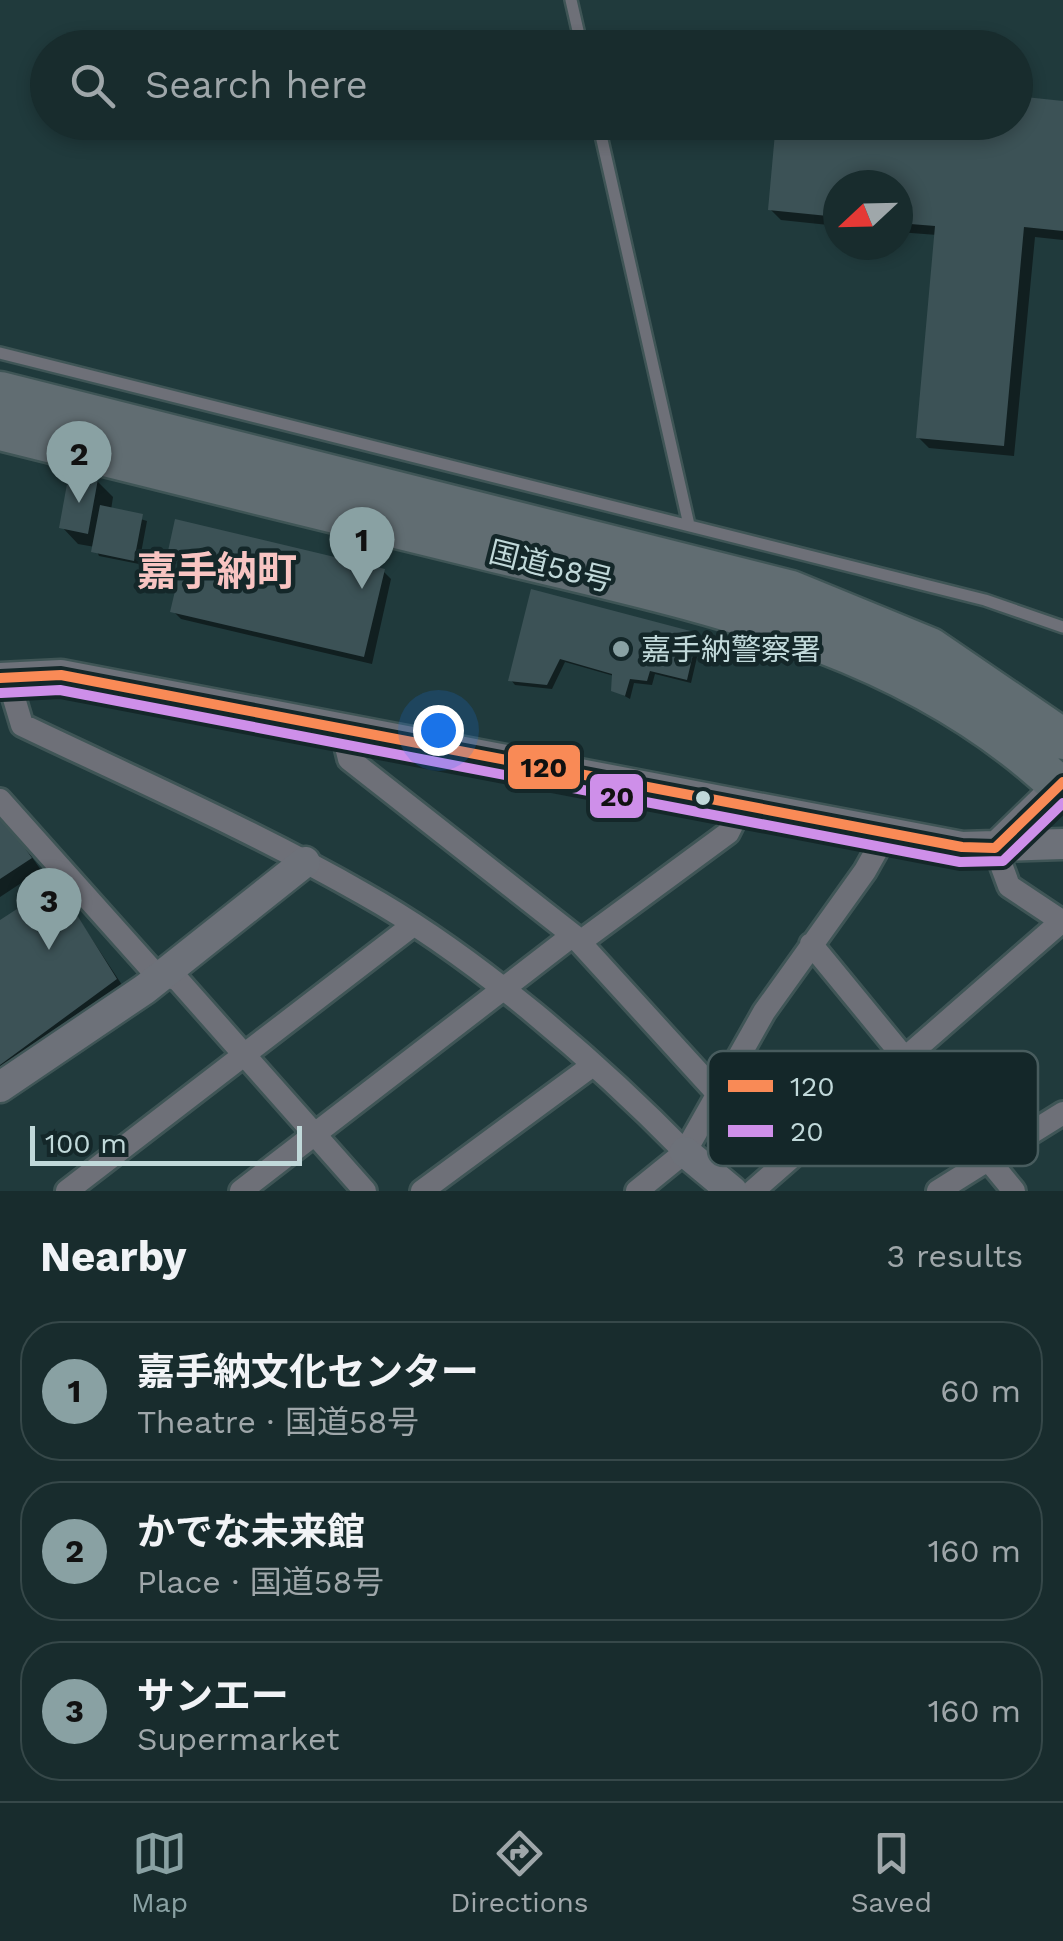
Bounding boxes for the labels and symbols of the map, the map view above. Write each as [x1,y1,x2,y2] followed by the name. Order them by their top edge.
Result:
[823,170,913,260] north arrow
[46,420,112,503] pin: 2
[330,506,394,589] pin: 1
[486,534,616,598] street label: 国道58号
[137,548,297,595] district label: 嘉手納町
[641,632,821,667] place label: 嘉手納警察署
[610,638,632,660] marker: 嘉手納警察署
[413,705,464,756] your location
[506,743,582,791] line badge: 120
[521,751,567,784] text: 120
[588,772,645,820] line badge: 20
[600,780,634,813] text: 20
[693,788,713,808] unlabelled marker
[17,868,82,950] pin: 3
[708,1051,1038,1166] legend
[790,1070,835,1103] text: 120
[790,1115,824,1148] text: 20
[30,1121,302,1166] scale bar

